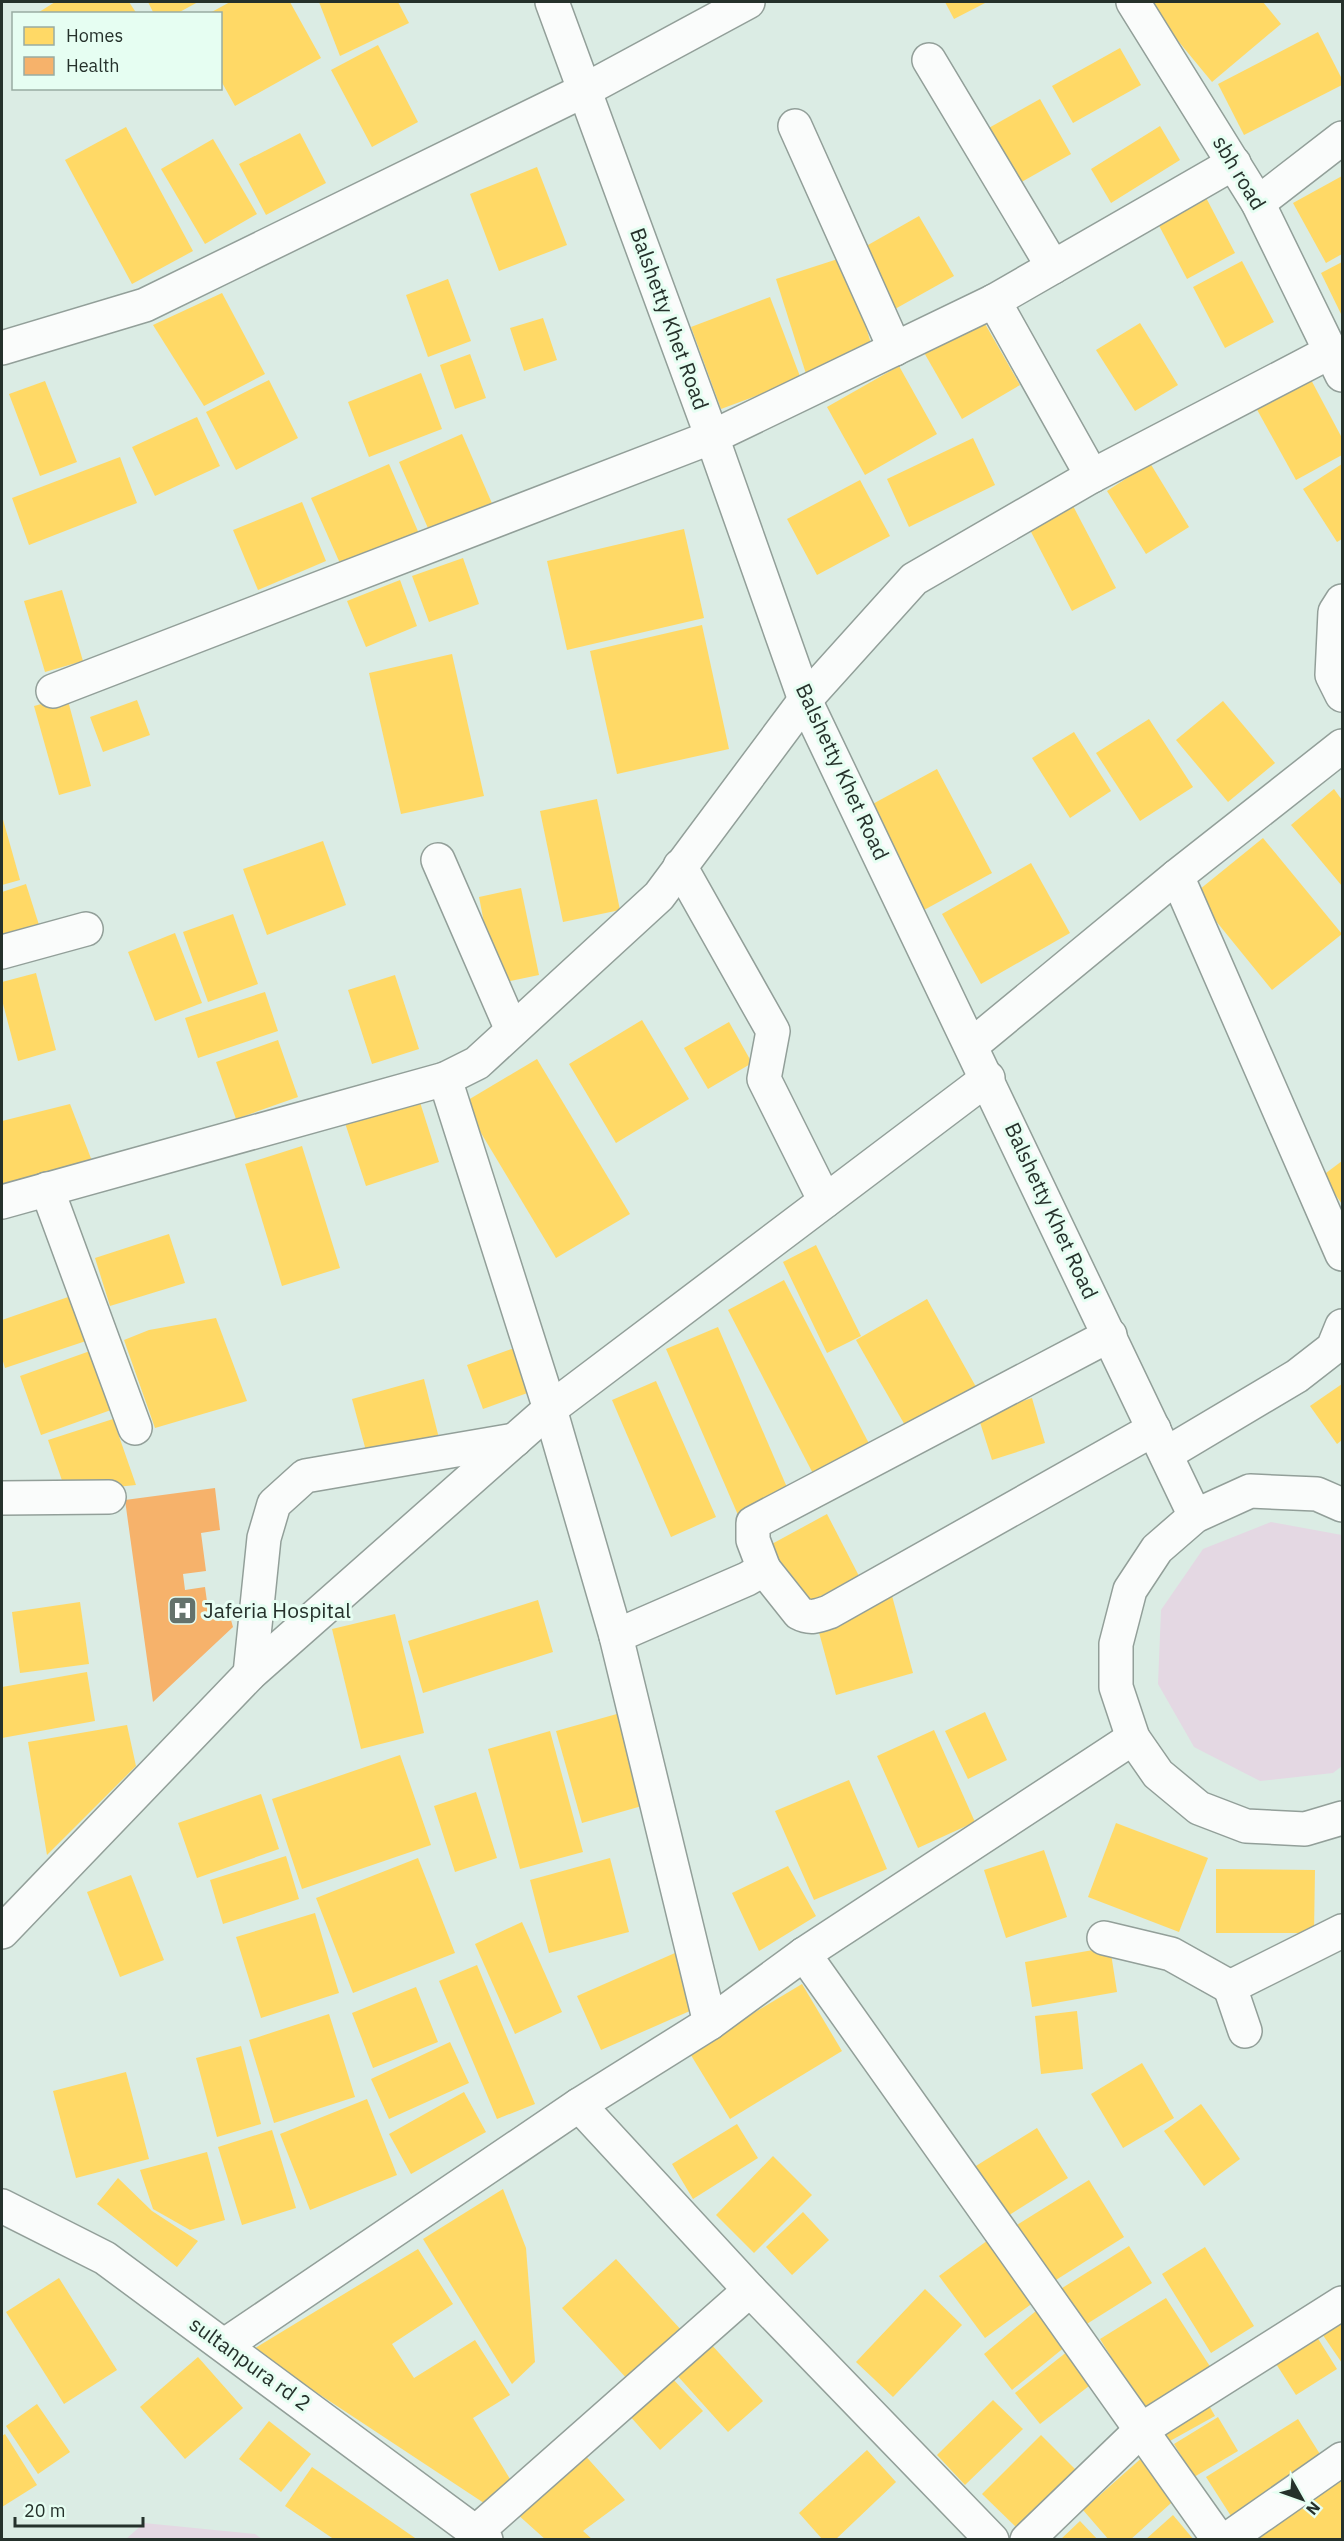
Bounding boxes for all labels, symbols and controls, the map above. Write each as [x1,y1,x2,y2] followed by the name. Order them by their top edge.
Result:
[12,12,222,90] legend
[66,24,123,47] text: Homes
[66,54,120,77] text: Health
[1207,130,1273,215] street label: sbh road
[624,224,716,414] street label: Balshetty Khet Road
[790,679,896,864] street label: Balshetty Khet Road
[999,1118,1105,1303] street label: Balshetty Khet Road
[166,1595,198,1627] hospital icon: Jaferia Hospital
[203,1596,351,1624] place label: Jaferia Hospital
[184,2310,317,2417] street label: sultanpura rd 2
[1272,2469,1332,2529] north arrow
[15,2490,142,2528] scale bar
[1302,2498,1325,2520] text: N
[24,2499,66,2522] text: 20 m

